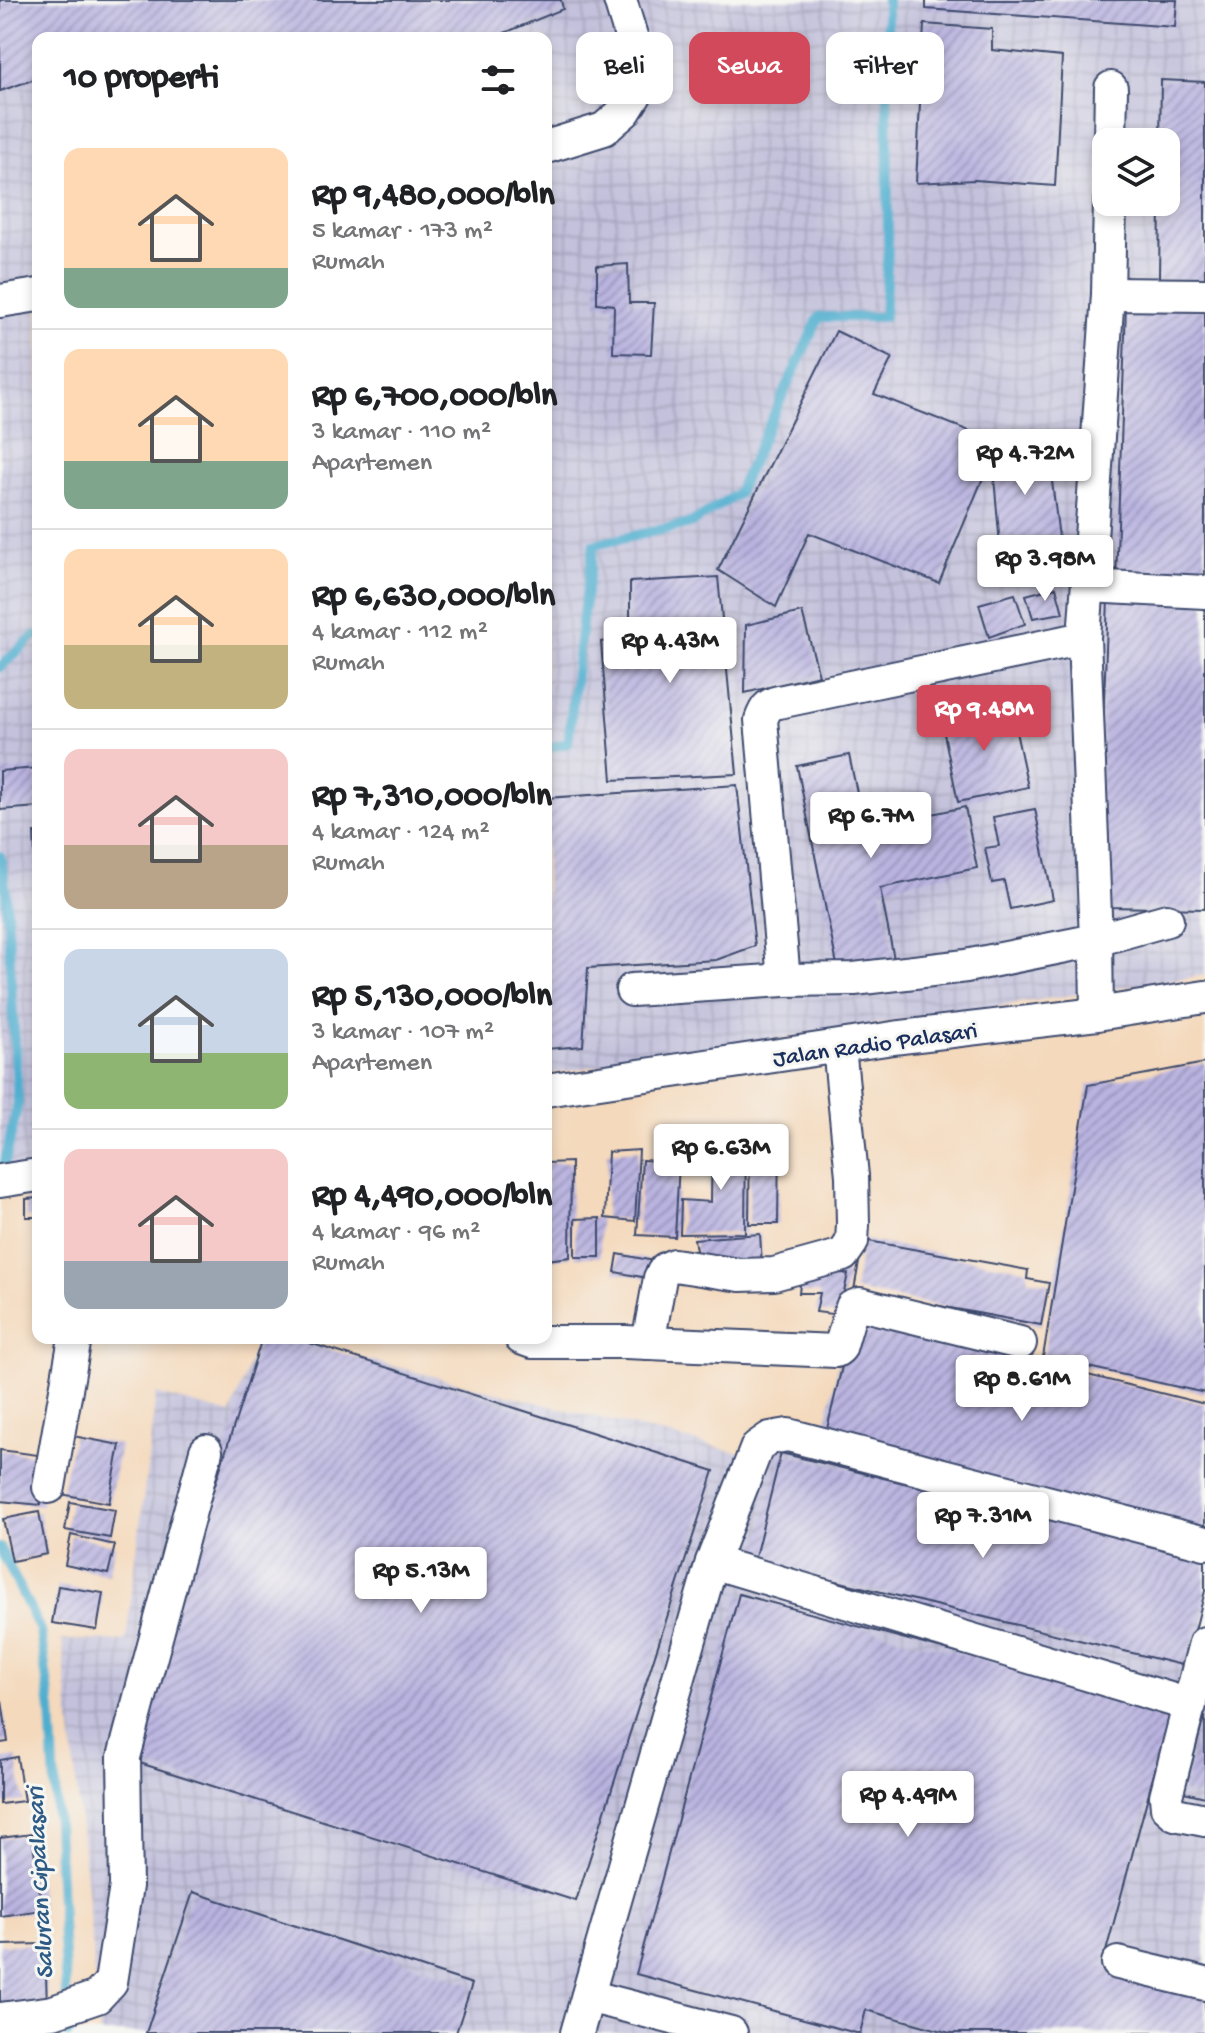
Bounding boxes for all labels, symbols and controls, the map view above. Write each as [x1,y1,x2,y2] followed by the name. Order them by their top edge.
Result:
[576,32,673,104] chip: Beli
[689,32,810,104] chip: Sewa
[826,32,944,104] chip: Filter
[476,58,520,102] icon: filters
[64,60,219,100] text: 10 properti
[1092,128,1180,216] map controls
[1092,128,1180,216] button: layers
[312,177,555,217] text: Rp 9,480,000/bln
[128,180,224,276] icon: home
[312,217,493,248] text: 5 kamar · 173 m²
[312,248,385,279] text: Rumah
[312,378,557,418] text: Rp 6,700,000/bln
[128,381,224,477] icon: home
[312,418,491,449] text: 3 kamar · 110 m²
[942,429,1108,497] pin: Rp 4.72M
[976,439,1074,470] text: Rp 4.72M
[312,449,432,480] text: Apartemen
[962,535,1128,603] pin: Rp 3.98M
[995,545,1095,576] text: Rp 3.98M
[312,578,555,618] text: Rp 6,630,000/bln
[128,581,224,677] icon: home
[587,617,753,685] pin: Rp 4.43M
[312,618,488,649] text: 4 kamar · 112 m²
[622,627,718,658] text: Rp 4.43M
[312,649,385,680] text: Rumah
[901,685,1067,753] pin: Rp 9.48M
[935,695,1033,726] text: Rp 9.48M
[312,778,552,818] text: Rp 7,310,000/bln
[128,781,224,877] icon: home
[797,792,945,860] pin: Rp 6.7M
[828,802,914,833] text: Rp 6.7M
[312,818,490,849] text: 4 kamar · 124 m²
[312,849,385,880] text: Rumah
[312,978,552,1018] text: Rp 5,130,000/bln
[128,981,224,1077] icon: home
[312,1018,494,1049] text: 3 kamar · 107 m²
[771,1018,980,1075] street label: Jalan Radio Palasari
[312,1049,432,1080] text: Apartemen
[638,1124,804,1192] pin: Rp 6.63M
[672,1134,770,1165] text: Rp 6.63M
[312,1178,552,1218] text: Rp 4,490,000/bln
[128,1181,224,1277] icon: home
[312,1218,480,1249] text: 4 kamar · 96 m²
[312,1249,385,1280] text: Rumah
[939,1355,1105,1423] pin: Rp 8.61M
[974,1365,1070,1396] text: Rp 8.61M
[900,1492,1066,1560] pin: Rp 7.31M
[935,1502,1031,1533] text: Rp 7.31M
[338,1547,504,1615] pin: Rp 5.13M
[373,1557,469,1588] text: Rp 5.13M
[825,1771,991,1839] pin: Rp 4.49M
[860,1781,956,1812] text: Rp 4.49M
[22,1782,63,1980] water label: Saluran Cipalasari

